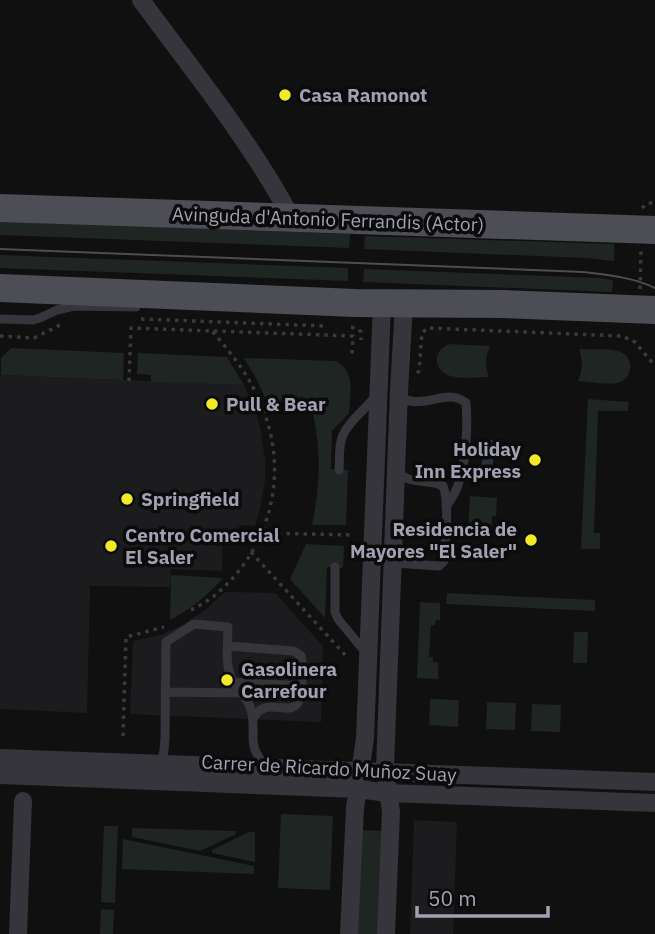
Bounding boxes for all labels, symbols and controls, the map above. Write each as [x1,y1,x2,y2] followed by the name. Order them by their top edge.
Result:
[299,83,427,107] place label: Casa Ramonot
[277,87,293,103] marker: Casa Ramonot
[172,202,484,236] street label: Avinguda d'Antonio Ferrandis (Actor)
[226,392,326,416] place label: Pull & Bear
[204,396,220,412] marker: Pull & Bear
[415,437,522,483] place label: Holiday Inn Express
[527,452,543,468] marker: Holiday Inn Express
[141,487,240,511] place label: Springfield
[119,491,135,507] marker: Springfield
[350,517,517,563] place label: Residencia de Mayores "El Saler"
[125,523,280,569] place label: Centro Comercial El Saler
[523,532,539,548] marker: Residencia de Mayores "El Saler"
[103,538,119,554] marker: Centro Comercial El Saler
[241,657,337,703] place label: Gasolinera Carrefour
[219,672,235,688] marker: Gasolinera Carrefour
[201,749,458,787] street label: Carrer de Ricardo Muñoz Suay
[417,874,548,918] scale bar
[428,884,477,912] text: 50 m

